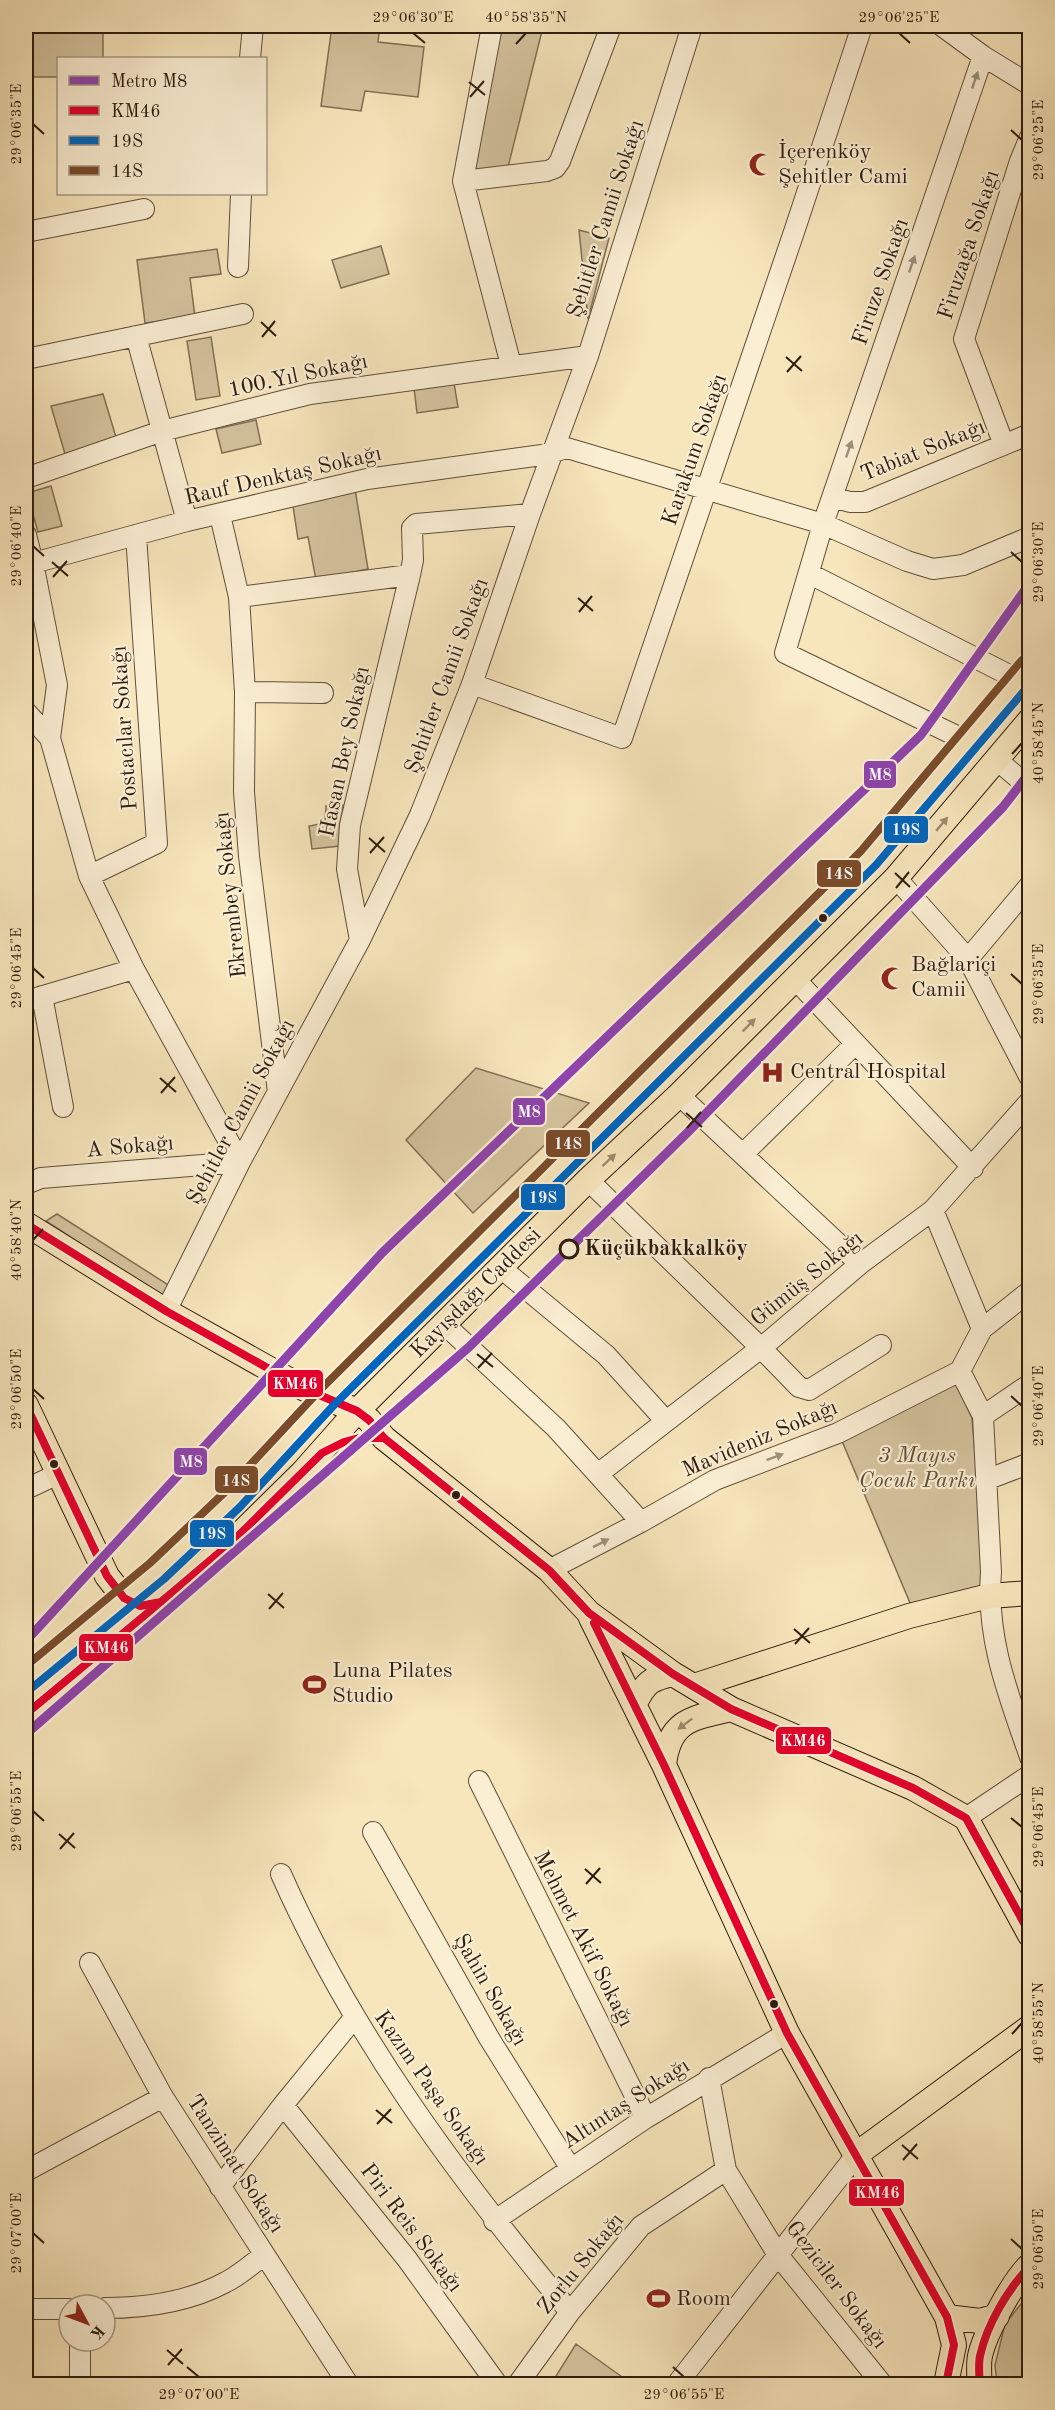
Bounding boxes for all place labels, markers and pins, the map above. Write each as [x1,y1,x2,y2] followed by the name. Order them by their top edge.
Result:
[778,138,908,188] place label: İçerenköy Şehitler Cami
[747,152,773,178] mosque icon: İçerenköy Şehitler Cami
[817,912,829,924] unlabelled marker
[911,954,996,1001] place label: Bağlariçi Camii
[880,965,906,991] mosque icon: Bağlariçi Camii
[759,1059,785,1085] hospital icon: Central Hospital
[790,1061,946,1083] place label: Central Hospital
[584,1238,748,1260] place label: Küçükbakkalköy
[559,1239,579,1259] marker: Küçükbakkalköy
[48,1458,60,1470] unlabelled marker
[450,1489,462,1501] unlabelled marker
[332,1660,452,1707] place label: Luna Pilates Studio
[301,1671,327,1697] sports icon: Luna Pilates Studio
[768,1998,780,2010] unlabelled marker
[645,2286,671,2312] sports icon: Room
[676,2288,731,2310] place label: Room

